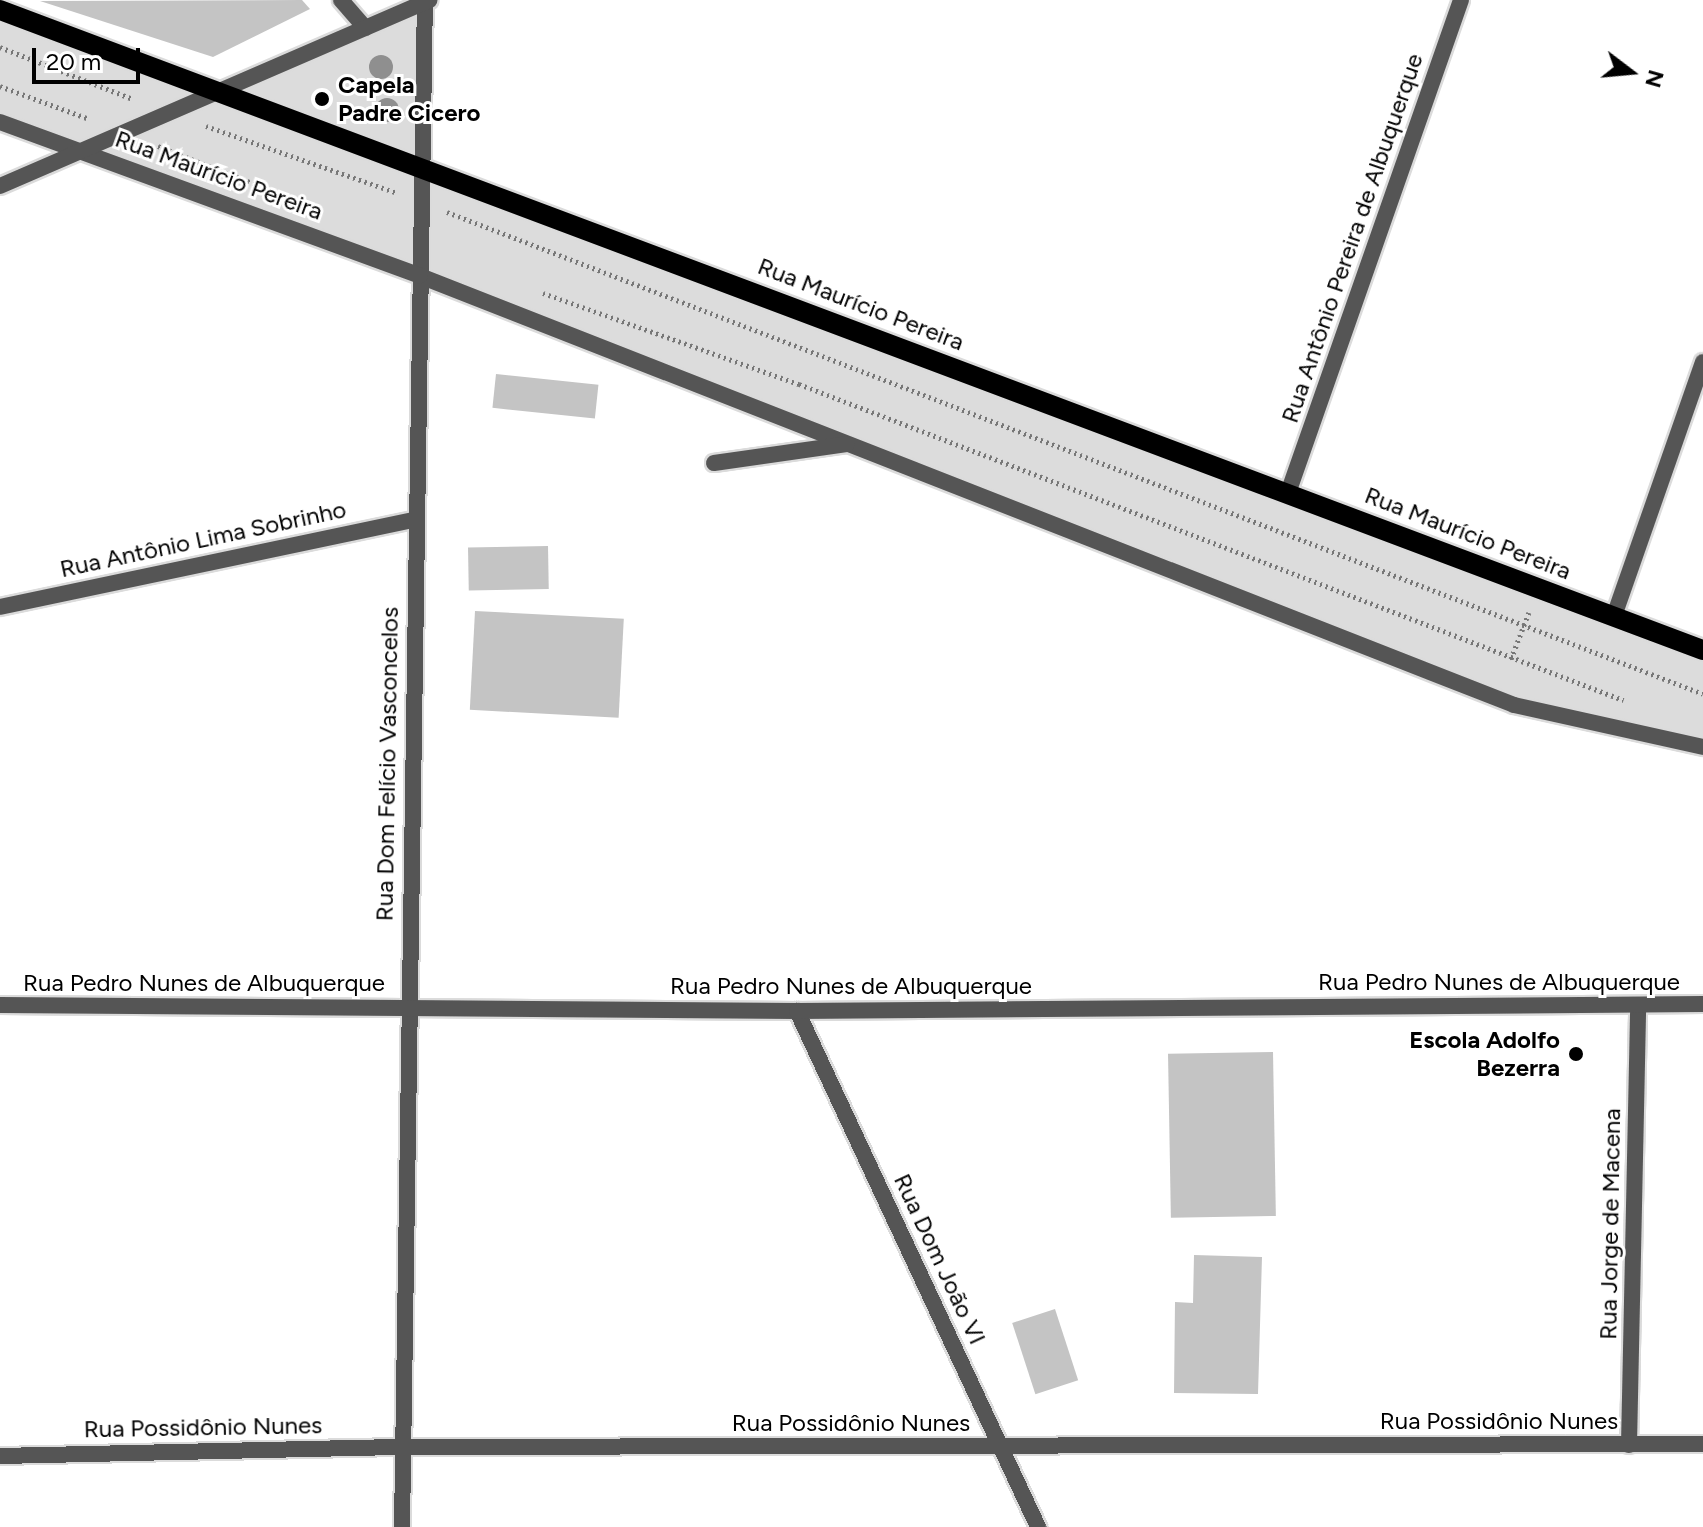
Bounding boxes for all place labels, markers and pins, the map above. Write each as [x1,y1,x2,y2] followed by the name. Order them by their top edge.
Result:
[338,71,481,127] place label: Capela Padre Cicero
[313,90,331,108] marker: Capela Padre Cicero
[1409,1026,1560,1082] place label: Escola Adolfo Bezerra
[1567,1045,1585,1063] marker: Escola Adolfo Bezerra

